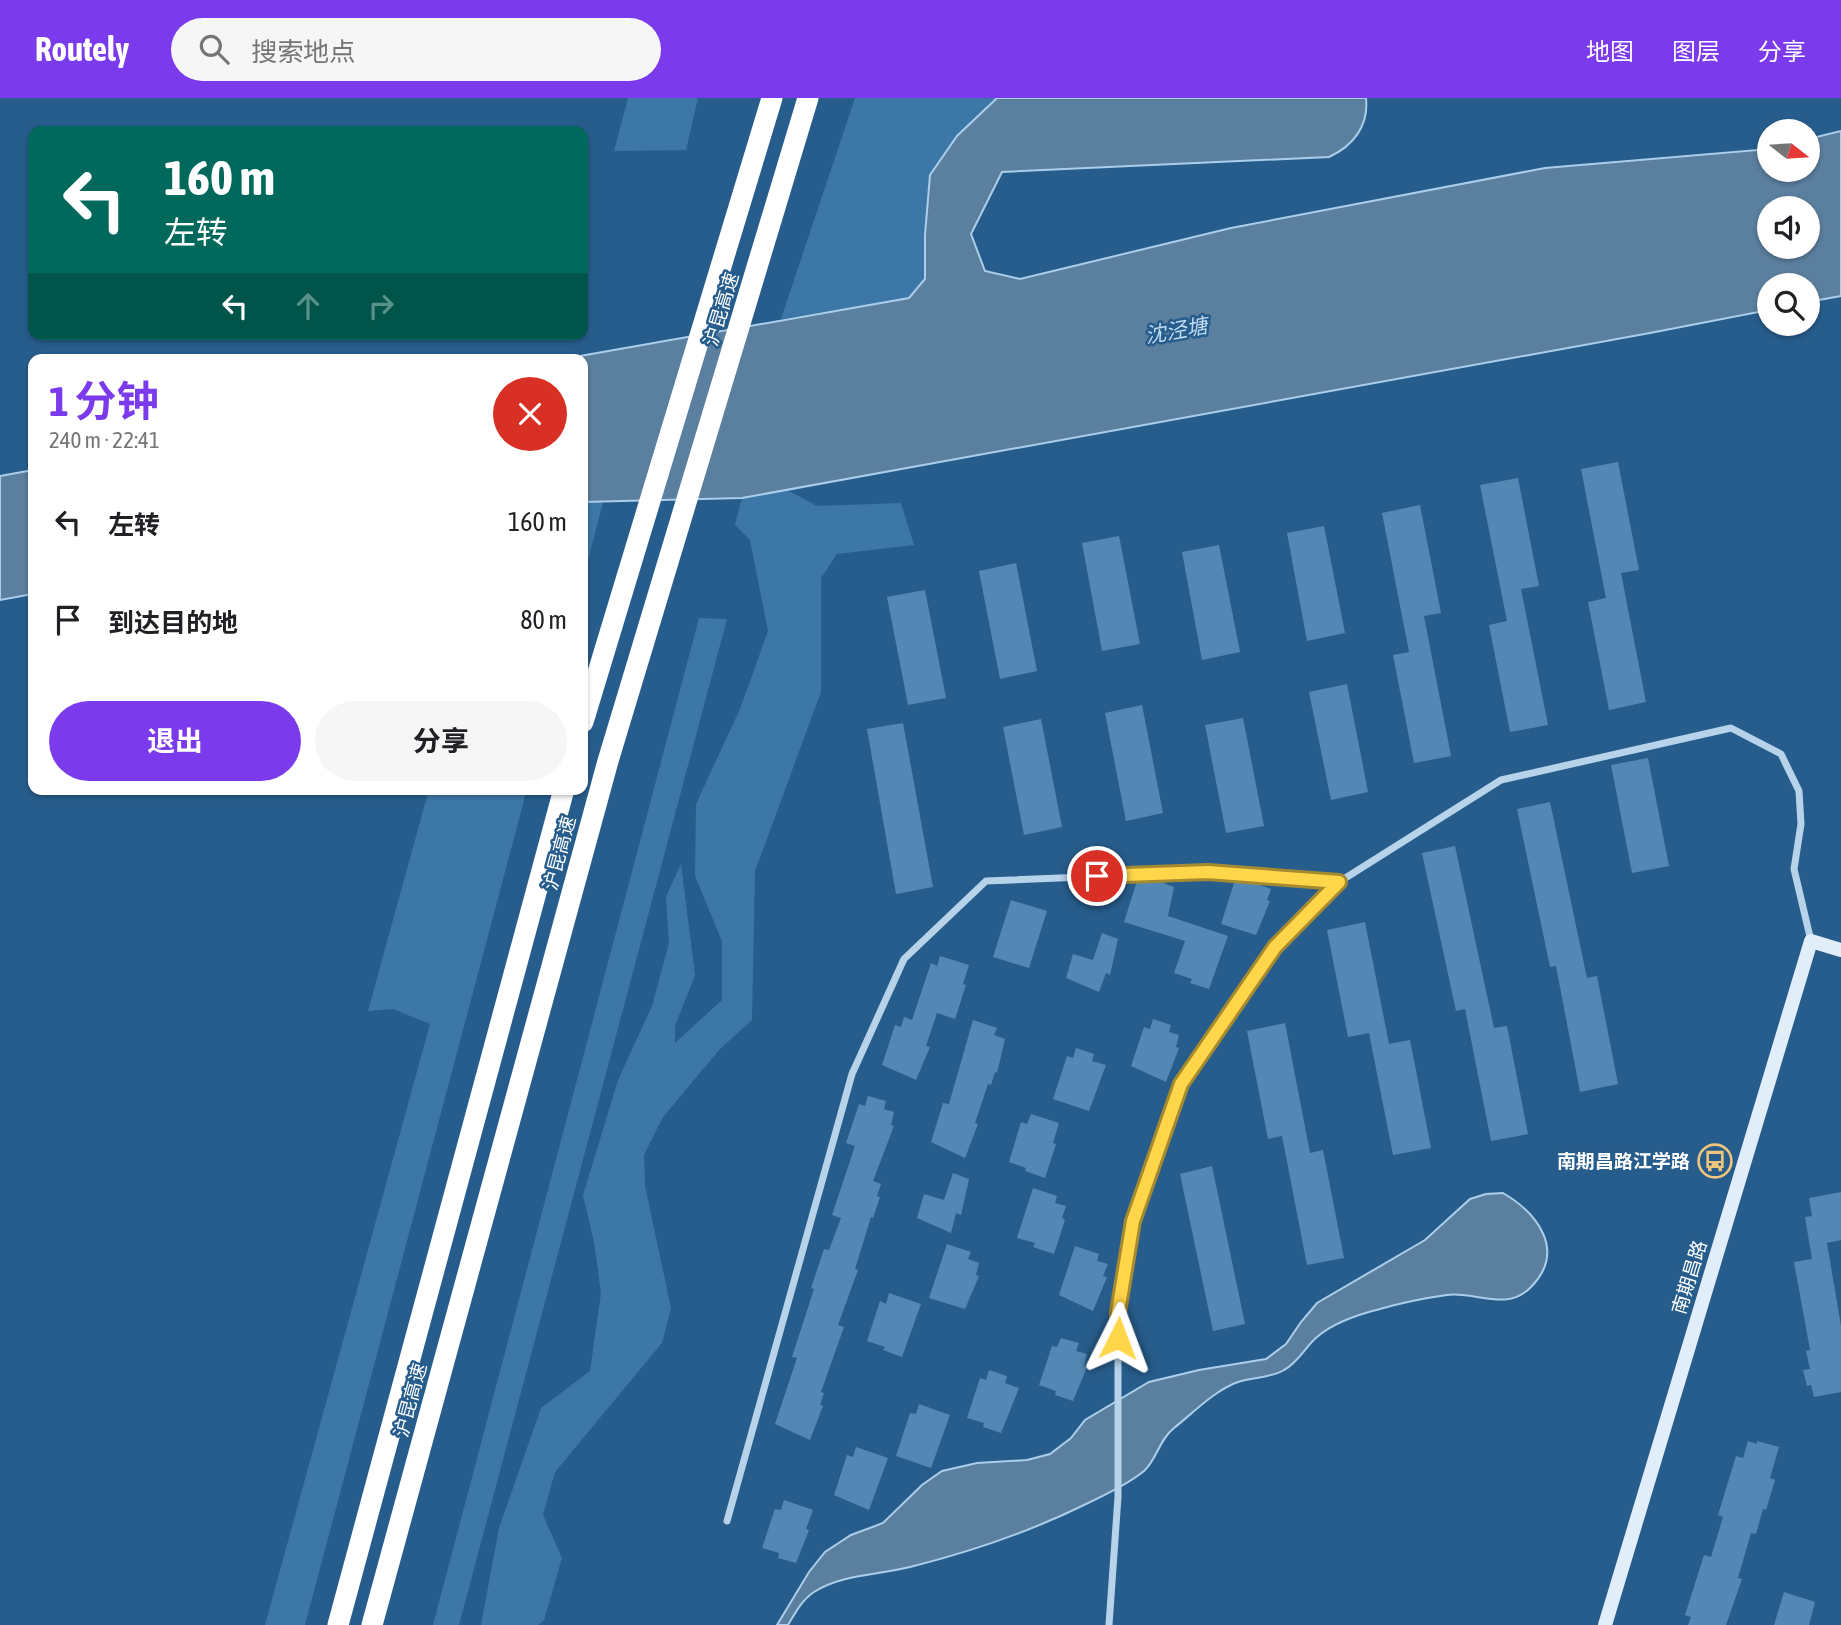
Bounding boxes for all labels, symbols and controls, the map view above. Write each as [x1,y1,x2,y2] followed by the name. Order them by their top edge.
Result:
[171,18,661,81] search box
[35,30,129,68] text: Routely
[195,30,233,68] icon: search
[251,37,355,67] text: 搜索地点
[1586,38,1634,65] text: 地图
[1672,38,1720,65] text: 图层
[1758,38,1806,65] text: 分享
[1757,119,1820,182] north arrow
[1757,119,1820,336] map controls
[164,149,275,205] text: 160 m
[49,154,140,245] icon: left
[1757,196,1820,259] button: sound
[164,214,228,251] text: 左转
[699,269,743,349] street label: 沪昆高速
[1757,273,1820,336] button: search
[216,287,254,325] icon: left
[289,287,327,325] icon: ahead
[362,287,400,325] icon: right
[1143,312,1212,347] water label: 沈泾塘
[49,377,159,425] text: 1 分钟
[493,377,567,451] button: close
[49,427,160,453] text: 240 m · 22:41
[49,503,87,541] icon: left
[508,507,567,537] text: 160 m
[108,510,160,540] text: 左转
[49,601,87,639] icon: arrive
[520,605,567,635] text: 80 m
[108,608,238,638] text: 到达目的地
[49,701,301,781] button: 退出
[315,701,567,781] button: 分享
[539,813,579,893] street label: 沪昆高速
[1067,846,1127,906] pin
[1078,857,1116,895] icon: arrive
[1696,1142,1734,1180] bus stop icon: 南期昌路江学路
[1557,1150,1690,1172] place label: 南期昌路江学路
[1667,1237,1711,1317] street label: 南期昌路
[1081,1301,1155,1375] position arrow
[390,1360,430,1440] street label: 沪昆高速

